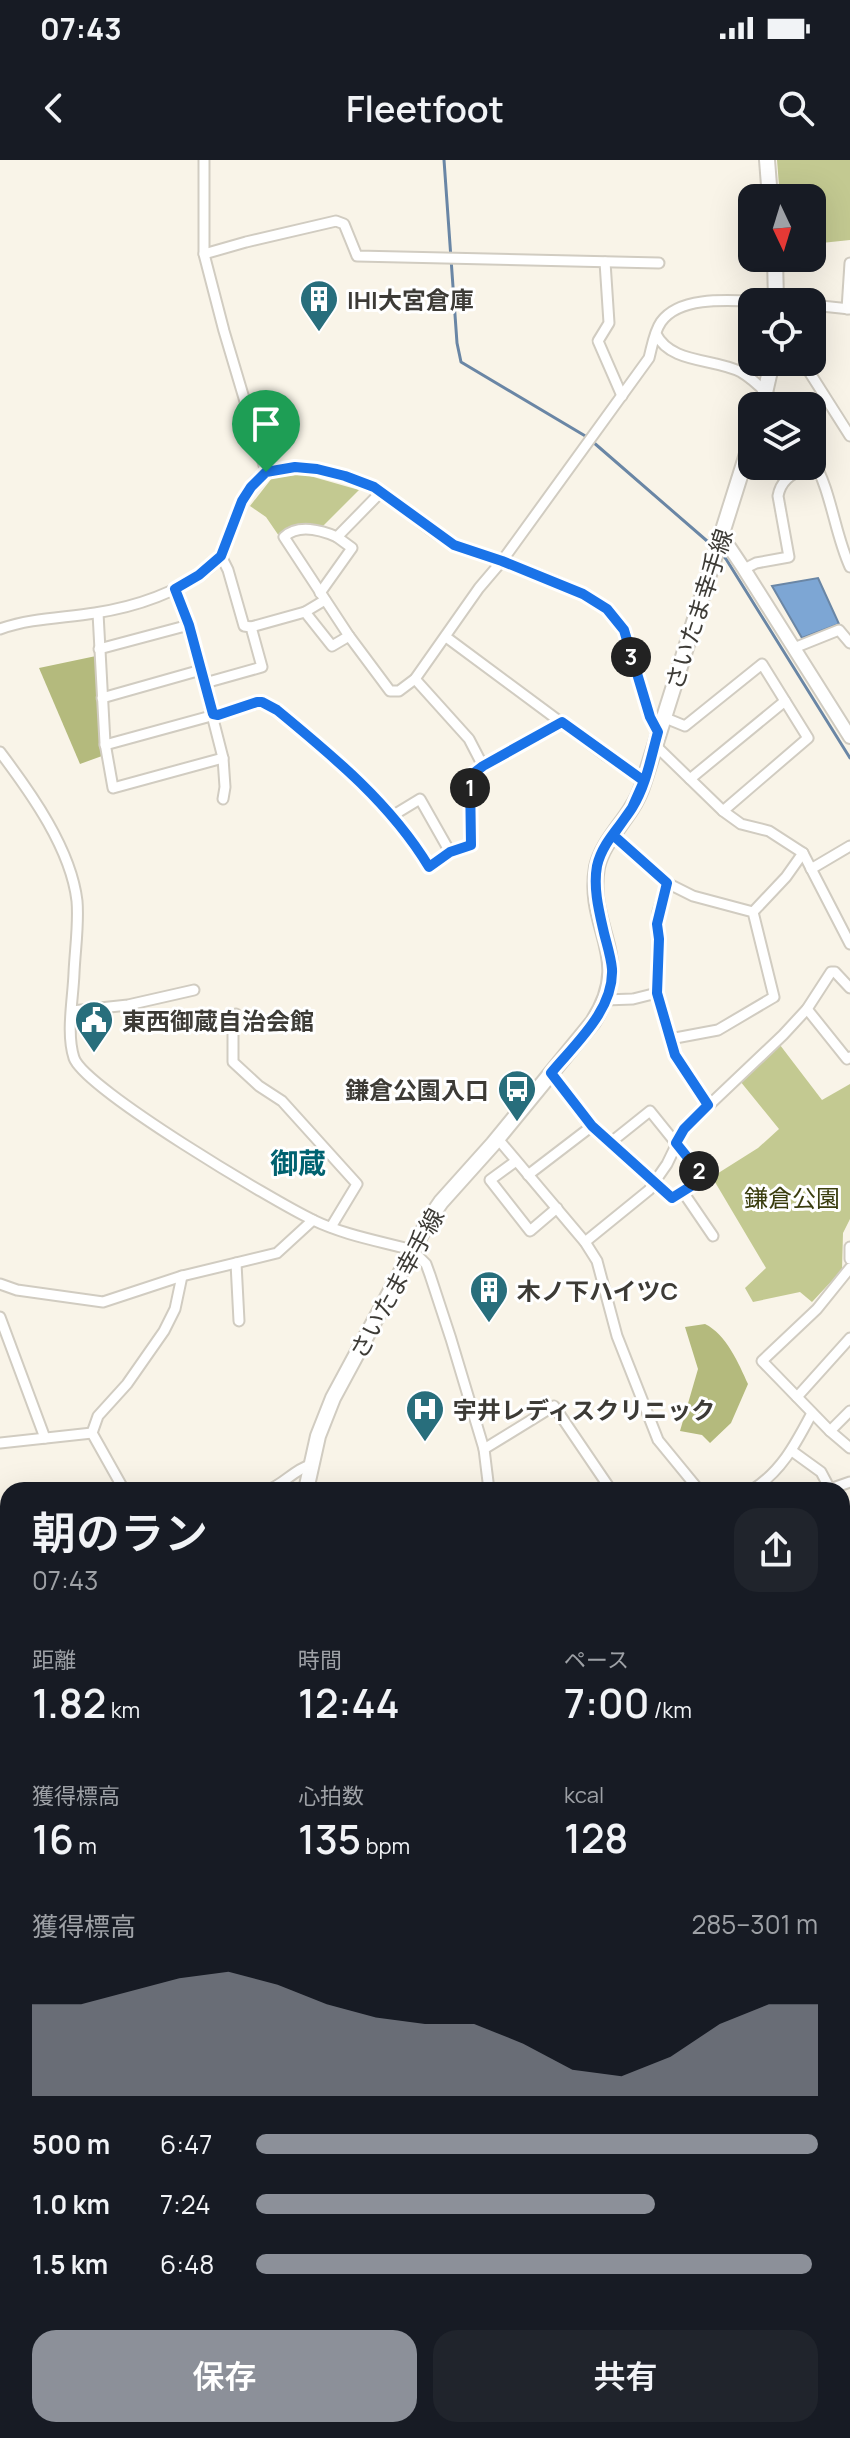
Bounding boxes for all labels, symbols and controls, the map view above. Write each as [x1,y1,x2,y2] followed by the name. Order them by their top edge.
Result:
[40,8,122,49] text: 07:43
[346,84,504,133] text: Fleetfoot
[32,86,76,130] icon: back
[774,86,818,130] icon: search
[738,184,826,272] north arrow
[738,184,826,480] map controls
[298,278,340,333] building icon: IHI大宮倉庫
[347,283,474,316] place label: IHI大宮倉庫
[738,288,826,376] button: locate
[232,390,300,472] pin
[738,392,826,480] button: layers
[244,402,288,446] icon: arrive
[656,524,740,694] street label: さいたま幸手線
[611,637,651,677] pin: 3
[625,642,637,672] text: 3
[450,768,490,808] pin: 1
[465,773,475,803] text: 1
[73,999,115,1054] public building icon: 東西御蔵自治会館
[122,1004,314,1037] place label: 東西御蔵自治会館
[496,1068,538,1123] bus stop icon: 鎌倉公園入口
[345,1073,489,1106] place label: 鎌倉公園入口
[270,1143,326,1181] district label: 御蔵
[679,1151,719,1191] pin: 2
[692,1156,706,1186] text: 2
[744,1181,840,1214] park label: 鎌倉公園
[341,1202,451,1364] street label: さいたま幸手線
[468,1269,510,1324] building icon: 木ノ下ハイツC
[517,1274,678,1307] place label: 木ノ下ハイツC
[404,1388,446,1443] hospital icon: 宇井レディスクリニック
[453,1393,715,1426] place label: 宇井レディスクリニック
[32,1502,208,1562] text: 朝のラン
[734,1508,818,1592] button: share
[32,1562,98,1598] text: 07:43
[32,1645,76,1675] text: 距離
[298,1645,342,1675] text: 時間
[564,1645,629,1675] text: ペース
[32,1675,106,1730] text: 1.82
[298,1675,399,1730] text: 12:44
[564,1675,649,1730] text: 7:00
[106,1695,140,1725] text: km
[649,1695,692,1725] text: /km
[564,1780,604,1810] text: kcal
[32,1781,120,1811] text: 獲得標高
[298,1781,364,1811] text: 心拍数
[564,1810,628,1865] text: 128
[32,1811,74,1866] text: 16
[298,1811,361,1866] text: 135
[74,1831,97,1861] text: m
[361,1831,410,1861] text: bpm
[691,1906,818,1942] text: 285–301 m
[32,1908,136,1944] text: 獲得標高
[32,2126,110,2162] text: 500 m
[160,2126,212,2162] text: 6:47
[32,2186,110,2222] text: 1.0 km
[160,2186,210,2222] text: 7:24
[32,2246,108,2282] text: 1.5 km
[160,2246,214,2282] text: 6:48
[32,2330,417,2422] button: 保存
[433,2330,818,2422] button: 共有

